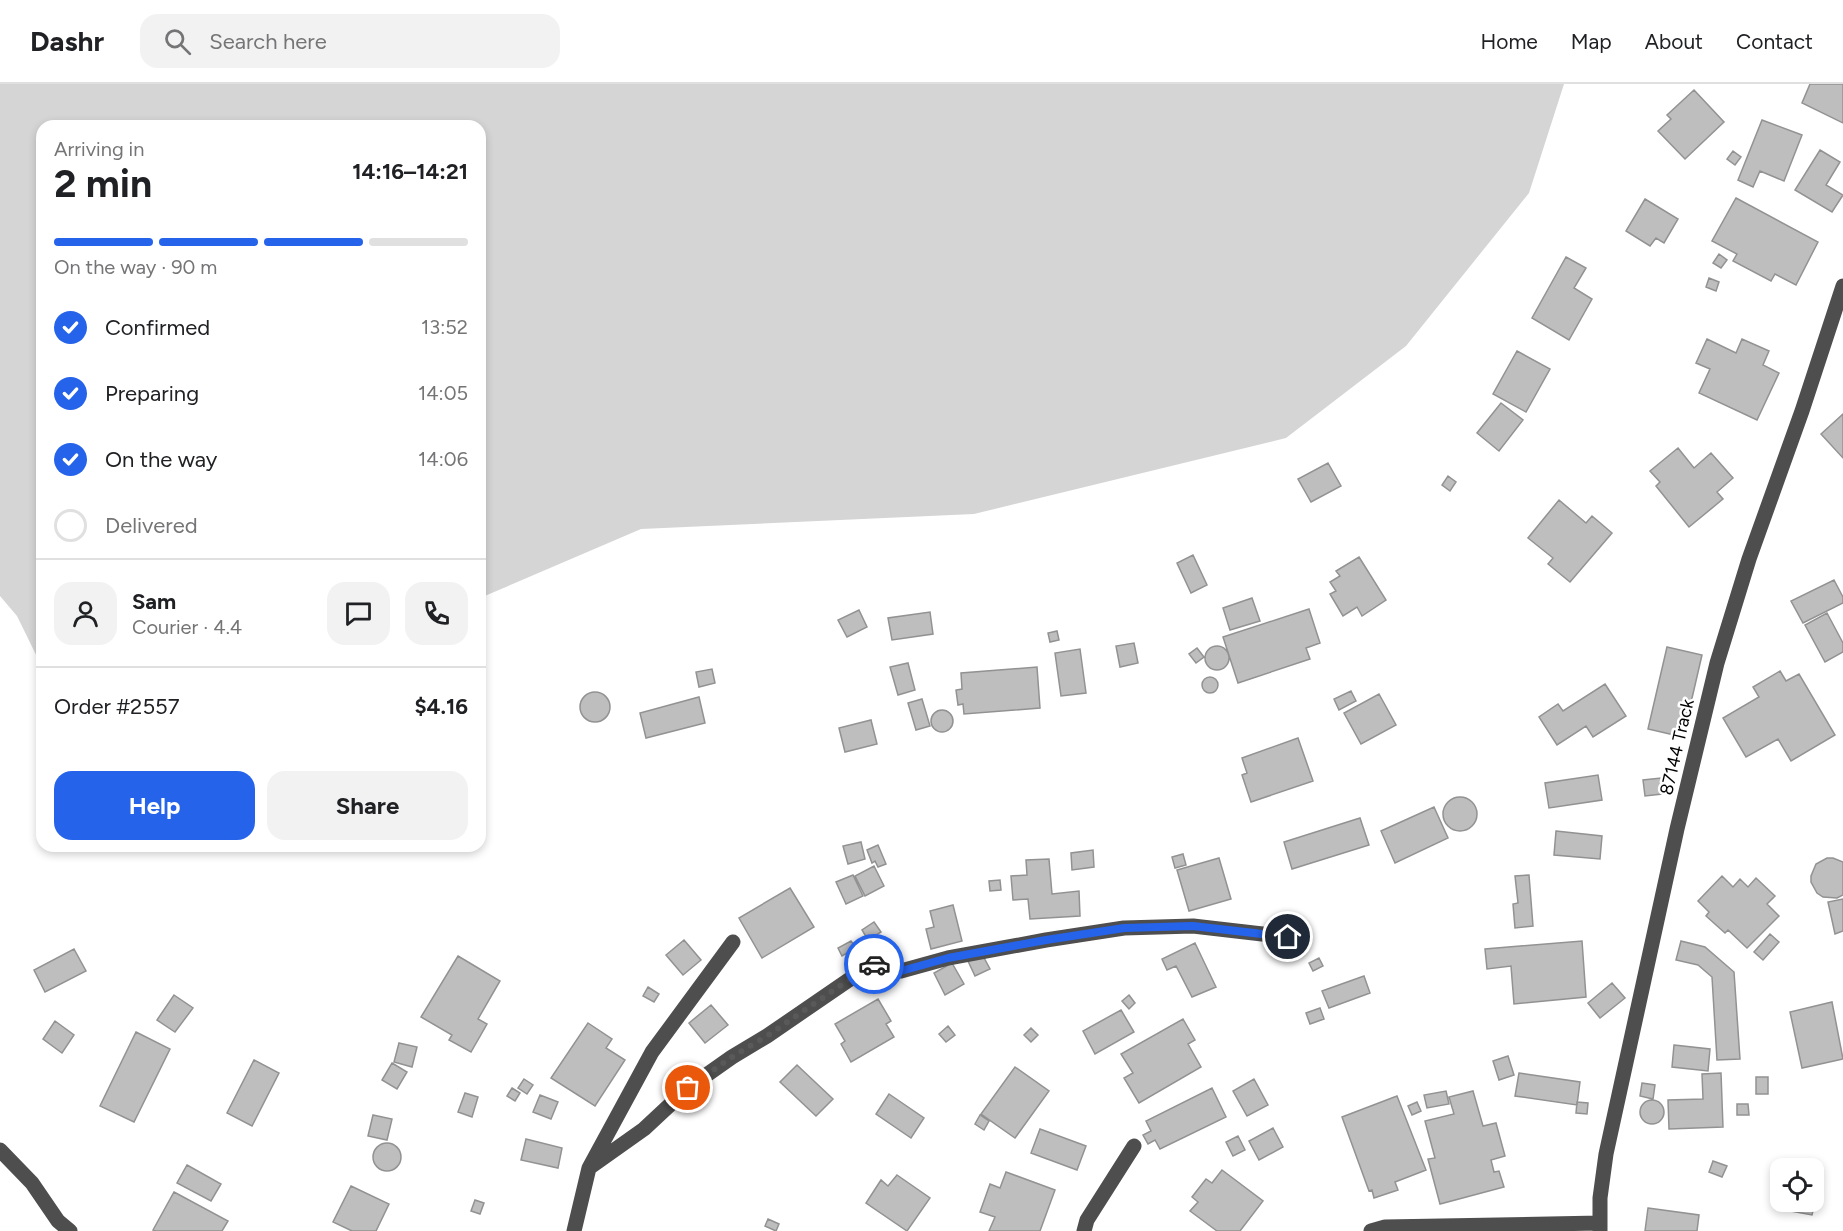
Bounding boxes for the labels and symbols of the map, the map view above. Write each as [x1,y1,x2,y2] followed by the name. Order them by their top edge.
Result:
[1655,697,1699,797] street label: 87144 Track
[1262,911,1313,962] pin
[844,934,904,994] courier
[662,1062,713,1113] pin

